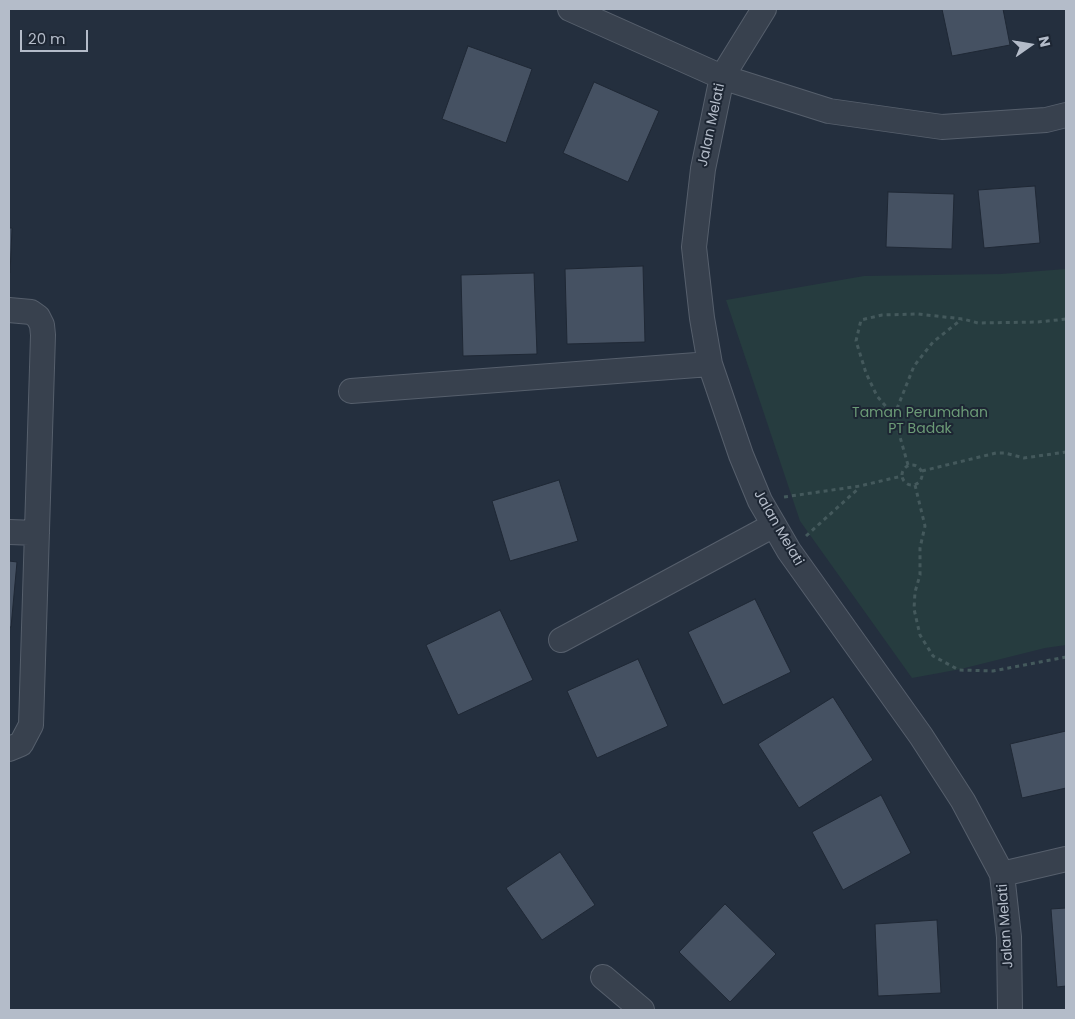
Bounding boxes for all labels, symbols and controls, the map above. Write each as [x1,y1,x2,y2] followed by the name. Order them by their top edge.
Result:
[22,20,90,52] scale bar
[1005,20,1055,70] north arrow
[28,28,66,49] text: 20 m
[1034,34,1056,49] text: N
[695,82,729,168] street label: Jalan Melati
[852,405,988,438] park label: Taman Perumahan PT Badak
[750,487,806,569] street label: Jalan Melati
[995,883,1017,969] street label: Jalan Melati

